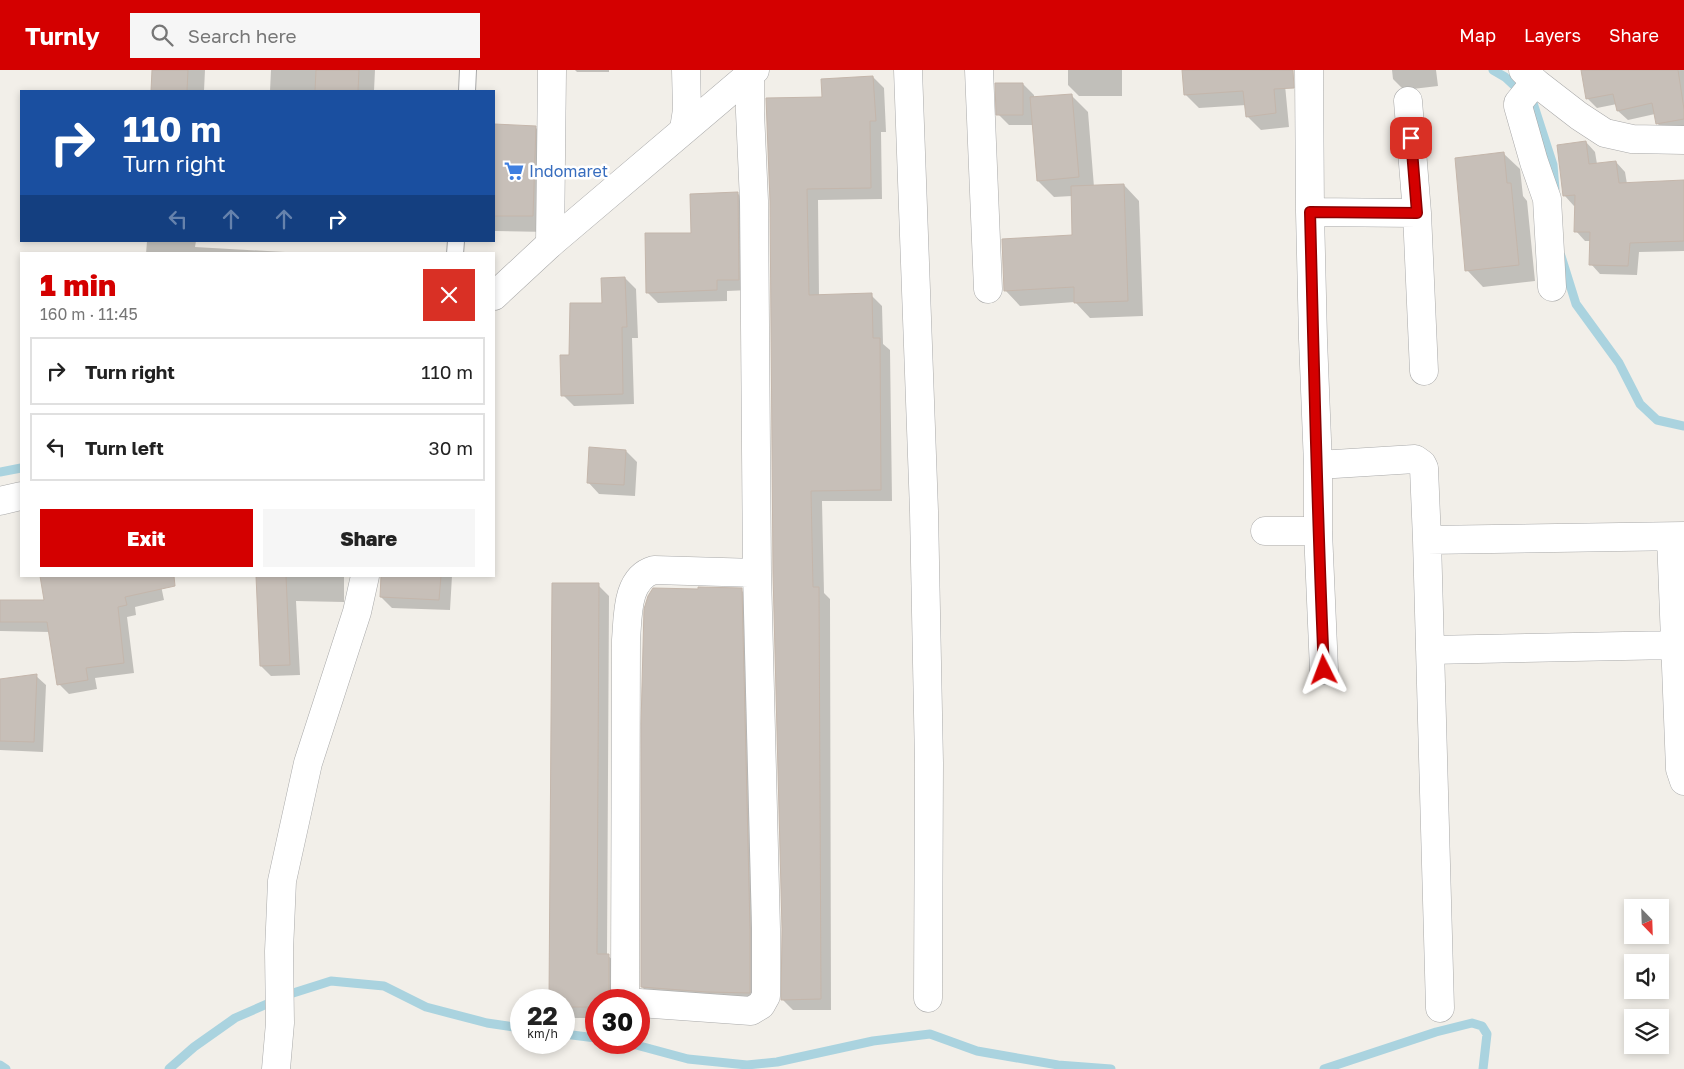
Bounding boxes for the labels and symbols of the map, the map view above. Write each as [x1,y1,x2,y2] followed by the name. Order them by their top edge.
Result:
[1390,117,1432,159] pin
[503,160,525,182] supermarket icon: Indomaret
[529,161,608,181] place label: Indomaret
[1297,643,1349,695] position arrow
[1624,899,1669,944] north arrow
[585,989,650,1054] speed limit sign: 30

